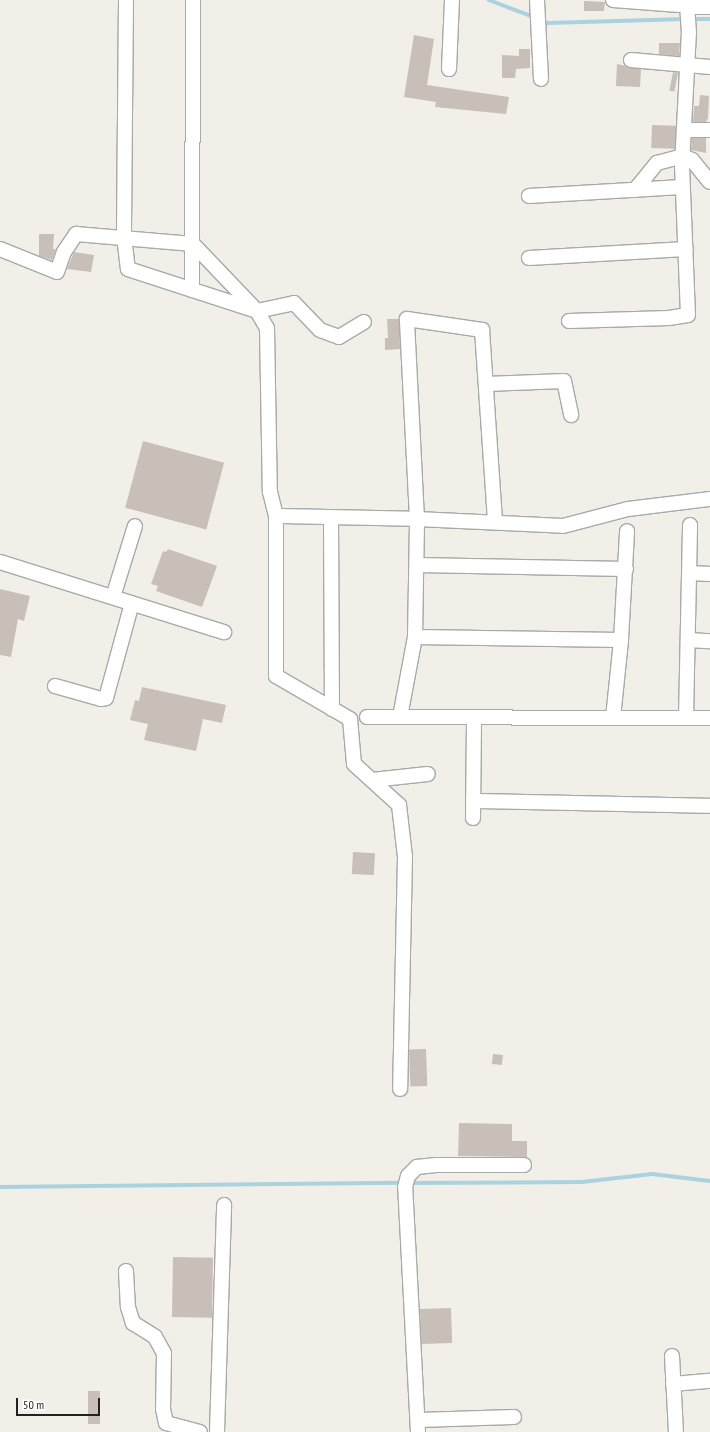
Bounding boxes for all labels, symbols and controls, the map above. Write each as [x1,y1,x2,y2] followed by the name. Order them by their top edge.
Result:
[18,1390,102,1416] scale bar
[23,1397,44,1412] text: 50 m

